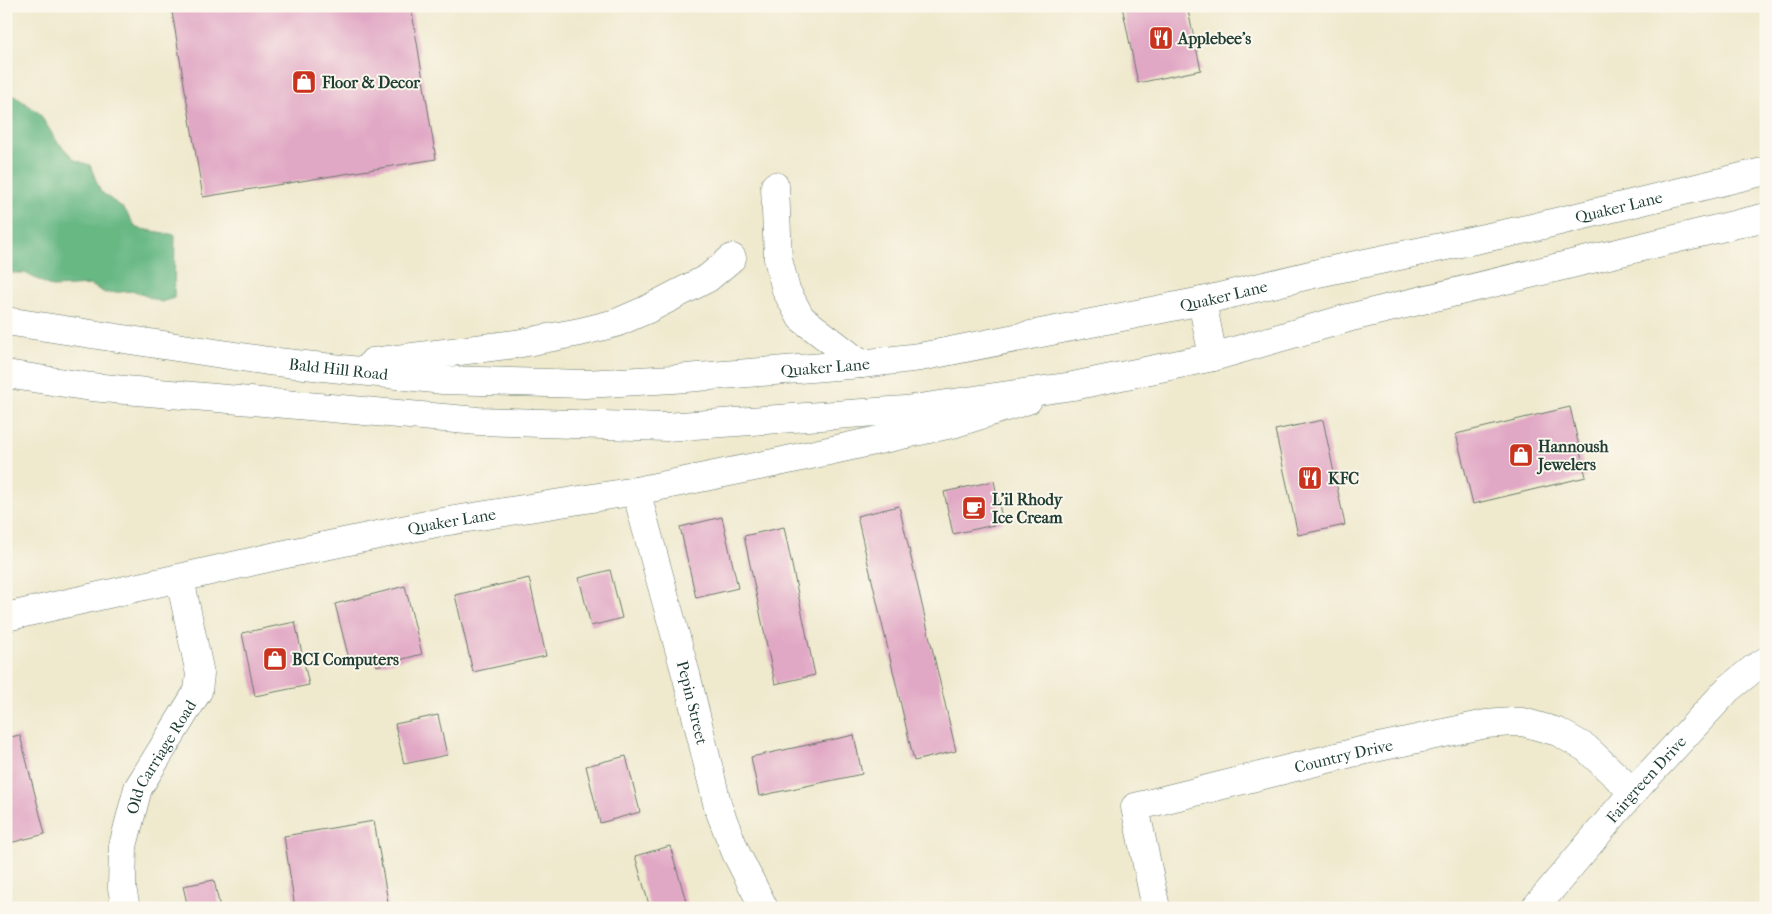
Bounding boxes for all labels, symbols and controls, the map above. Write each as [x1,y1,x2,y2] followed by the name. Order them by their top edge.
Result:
[1148,25,1174,51] restaurant icon: Applebee's
[1177,29,1251,49] place label: Applebee's
[291,69,317,95] shop icon: Floor & Decor
[321,73,421,92] place label: Floor & Decor
[1573,187,1664,227] street label: Quaker Lane
[1178,276,1269,315] street label: Quaker Lane
[288,354,389,384] street label: Bald Hill Road
[780,354,871,380] street label: Quaker Lane
[1536,437,1609,475] place label: Hannoush Jewelers
[1508,442,1534,468] shop icon: Hannoush Jewelers
[1297,465,1323,491] restaurant icon: KFC
[1328,469,1359,488] place label: KFC
[992,490,1064,527] place label: L'il Rhody Ice Cream
[961,495,987,521] cafe icon: L'il Rhody Ice Cream
[406,504,497,538] street label: Quaker Lane
[262,646,288,672] shop icon: BCI Computers
[292,650,399,670] place label: BCI Computers
[673,658,712,747] street label: Pepin Street
[122,696,200,816] street label: Old Carriage Road
[1602,732,1690,826] street label: Fairgreen Drive
[1292,735,1395,776] street label: Country Drive

